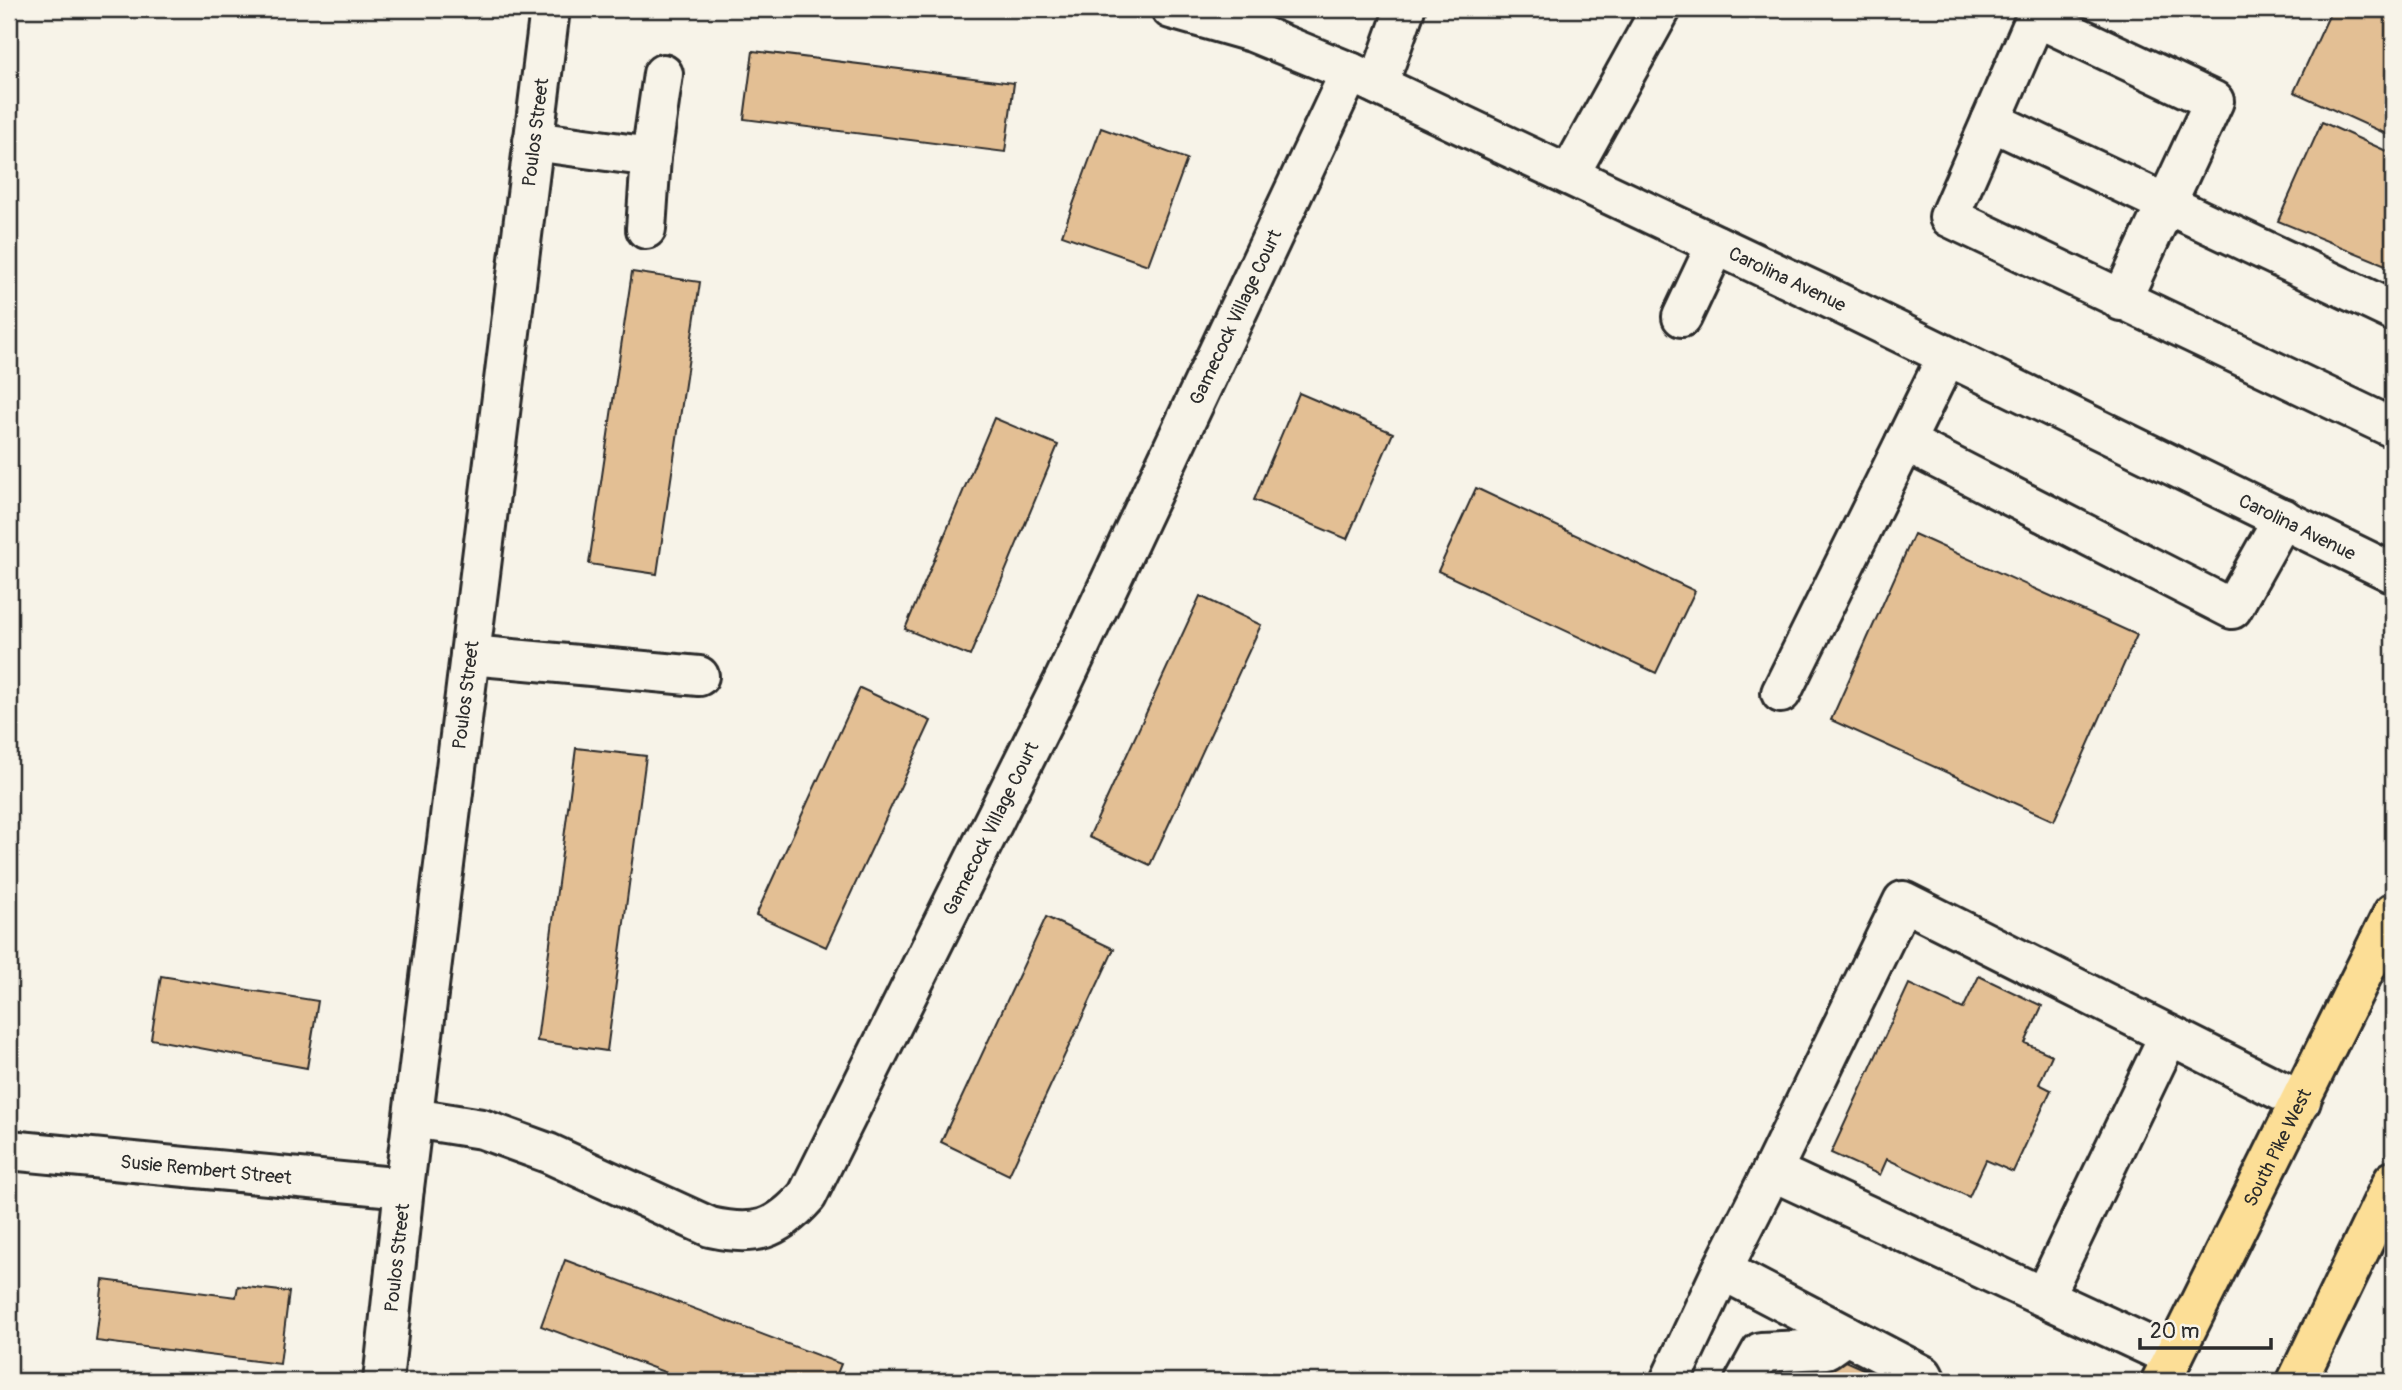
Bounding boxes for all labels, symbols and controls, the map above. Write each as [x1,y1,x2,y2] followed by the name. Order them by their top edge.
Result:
[517,76,554,188] street label: Poulos Street
[1184,225,1287,409] street label: Gamecock Village Court
[1725,241,1850,318] street label: Carolina Avenue
[2235,489,2360,566] street label: Carolina Avenue
[447,639,485,751] street label: Poulos Street
[938,738,1044,920] street label: Gamecock Village Court
[2238,1084,2317,1211] street label: South Pike West
[119,1150,293,1190] street label: Susie Rembert Street
[380,1202,415,1313] street label: Poulos Street
[2140,1306,2271,1350] scale bar
[2150,1318,2199,1345] text: 20 m

